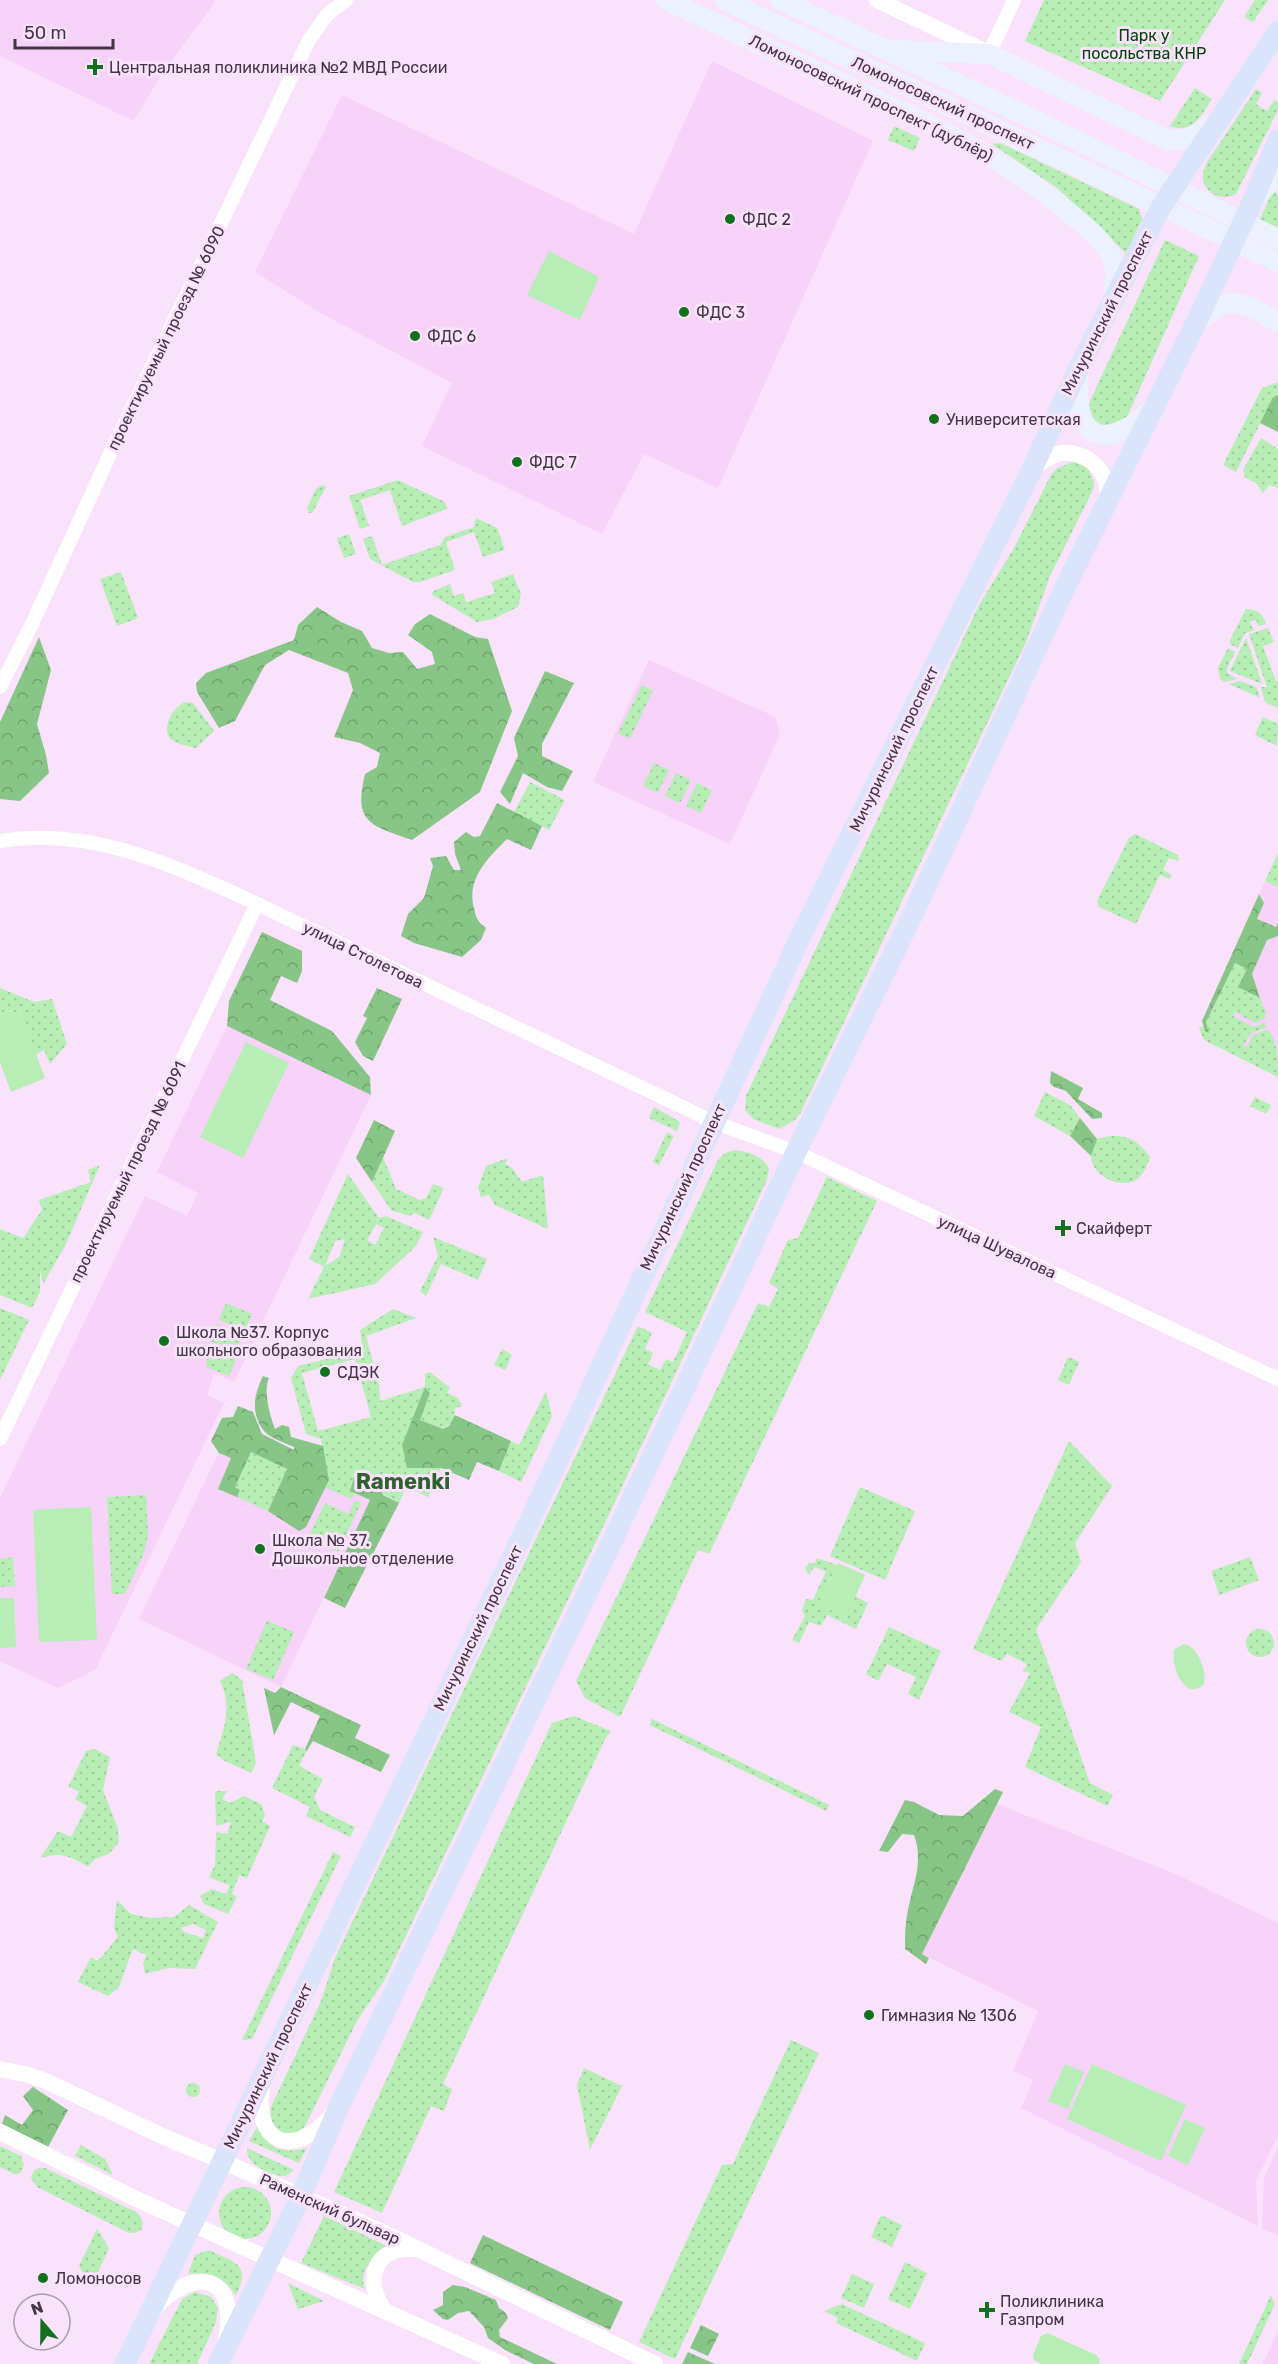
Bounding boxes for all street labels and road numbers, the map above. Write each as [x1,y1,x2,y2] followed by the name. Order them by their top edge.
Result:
[746,30,996,166] street label: Ломоносовский проспект (дублёр)
[849,52,1037,154] street label: Ломоносовский проспект
[103,223,229,453] street label: проектируемый проезд № 6090
[1057,228,1157,398] street label: Мичуринский проспект
[846,663,942,835] street label: Мичуринский проспект
[300,918,426,992] street label: улица Столетова
[66,1058,190,1286] street label: проектируемый проезд № 6091
[636,1100,730,1274] street label: Мичуринский проспект
[935,1211,1059,1283] street label: улица Шувалова
[430,1542,526,1714] street label: Мичуринский проспект
[220,1980,316,2152] street label: Мичуринский проспект
[257,2169,403,2249] street label: Раменский бульвар

